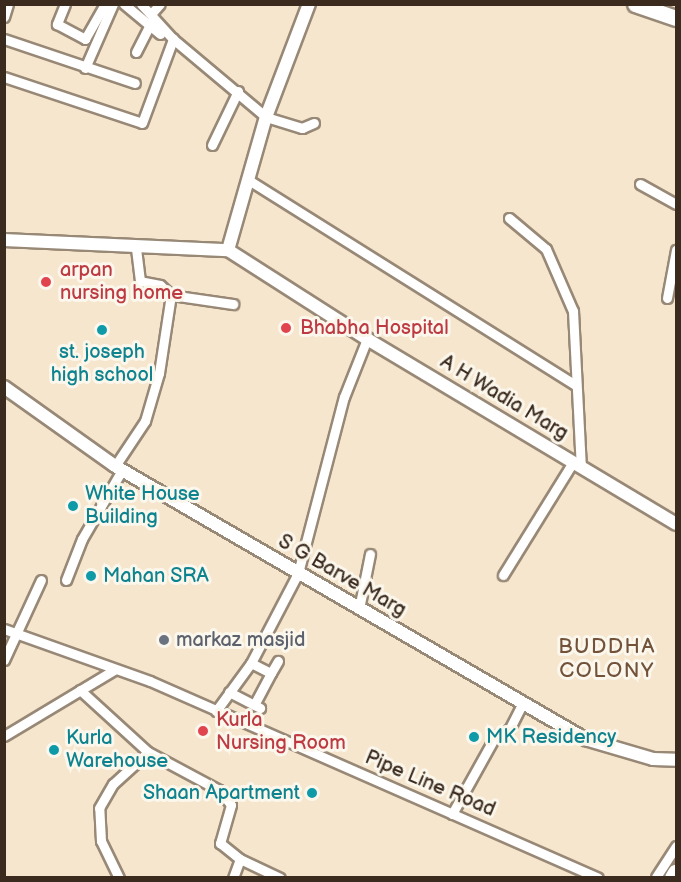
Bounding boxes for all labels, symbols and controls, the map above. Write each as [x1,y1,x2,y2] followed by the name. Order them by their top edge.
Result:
[60,258,183,305] place label: arpan nursing home
[37,273,55,291] marker: arpan nursing home
[300,316,449,340] place label: Bhabha Hospital
[277,319,295,337] marker: Bhabha Hospital
[95,323,109,337] marker: st. joseph high school
[51,340,153,387] place label: st. joseph high school
[435,350,573,446] street label: A H Wadia Marg
[85,482,200,529] place label: White House Building
[66,499,80,513] marker: White House Building
[274,530,410,622] street label: S G Barve Marg
[103,564,209,588] place label: Mahan SRA
[84,569,98,583] marker: Mahan SRA
[176,628,305,652] place label: markaz masjid
[157,633,171,647] marker: markaz masjid
[558,634,656,684] district label: BUDDHA COLONY
[216,708,346,755] place label: Kurla Nursing Room
[194,722,212,740] marker: Kurla Nursing Room
[486,725,616,749] place label: MK Residency
[66,726,168,773] place label: Kurla Warehouse
[467,730,481,744] marker: MK Residency
[47,743,61,757] marker: Kurla Warehouse
[361,746,499,822] street label: Pipe Line Road
[143,781,300,805] place label: Shaan Apartment
[305,786,319,800] marker: Shaan Apartment

